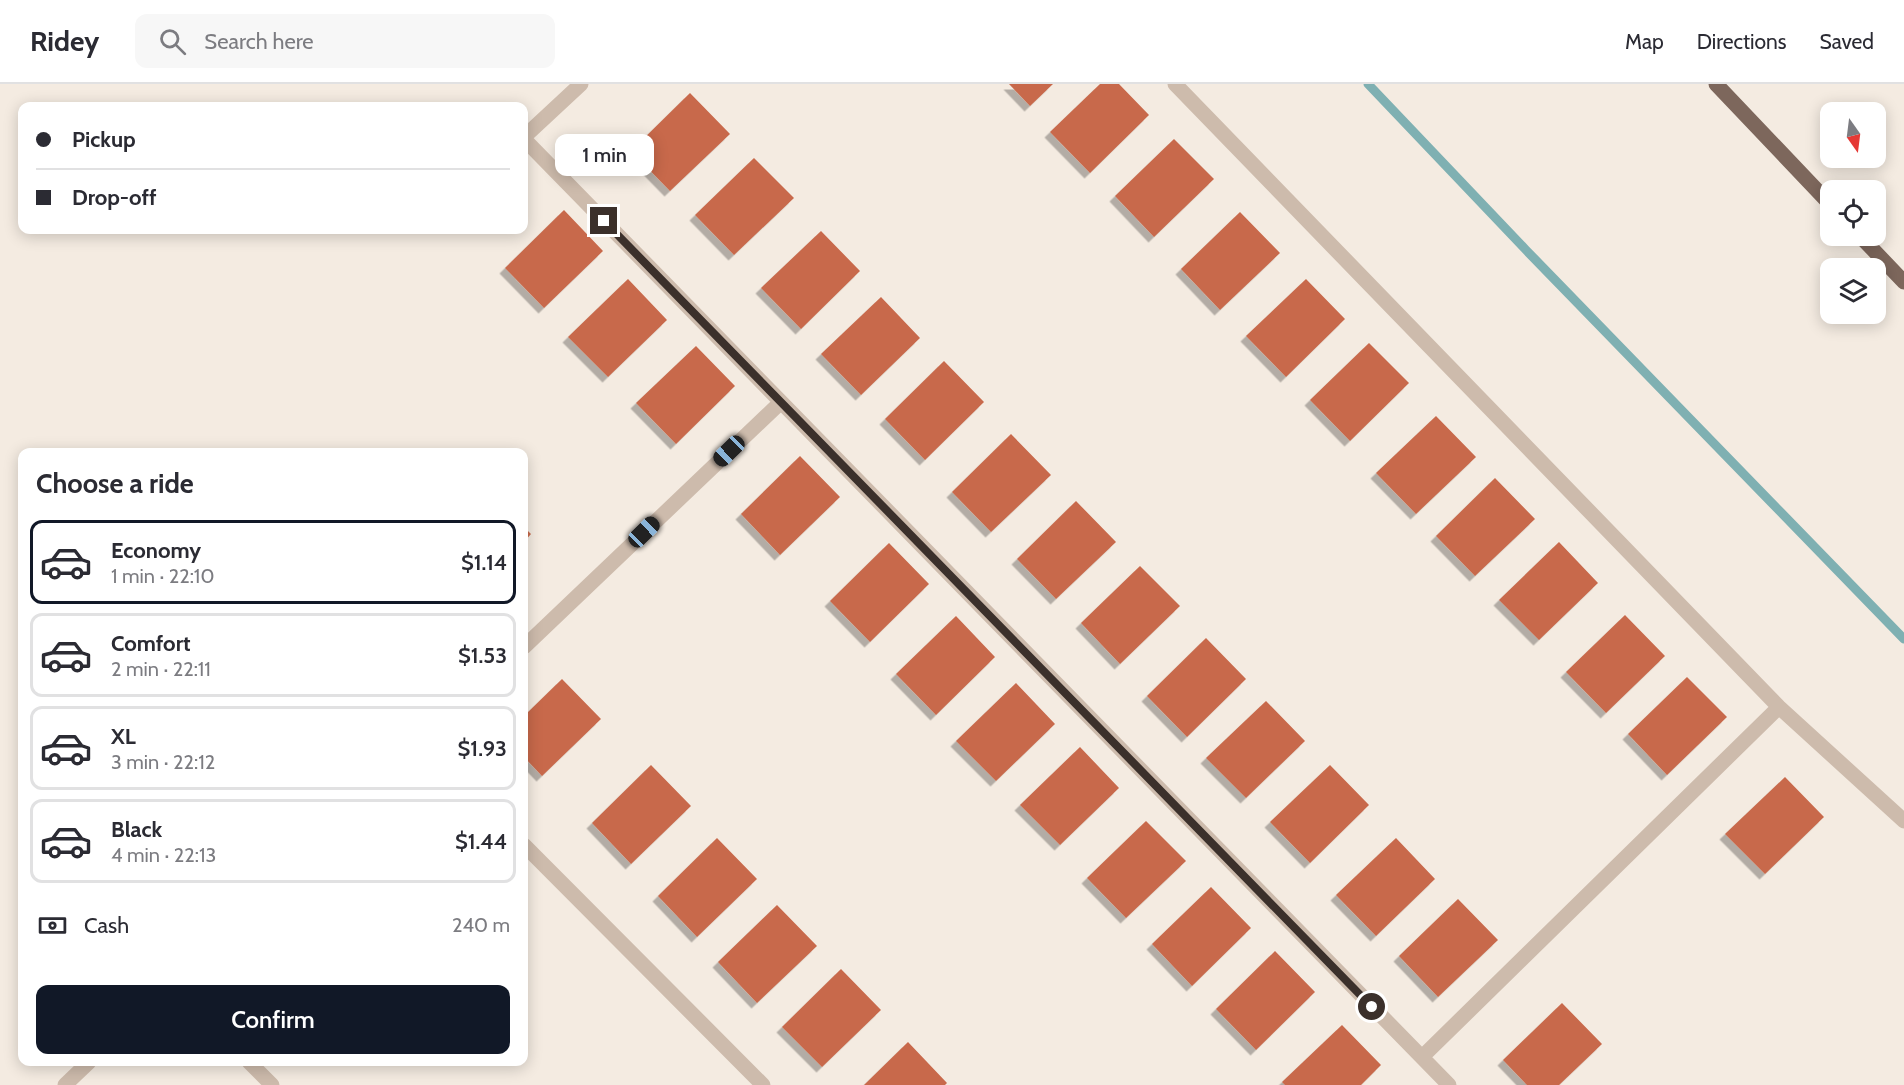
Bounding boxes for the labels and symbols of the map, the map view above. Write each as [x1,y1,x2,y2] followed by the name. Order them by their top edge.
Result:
[1820,102,1886,168] north arrow
[554,134,654,176] callout: 1 min
[590,207,617,234] route end
[710,432,748,470] car
[625,513,663,551] car
[1358,993,1385,1020] route start

